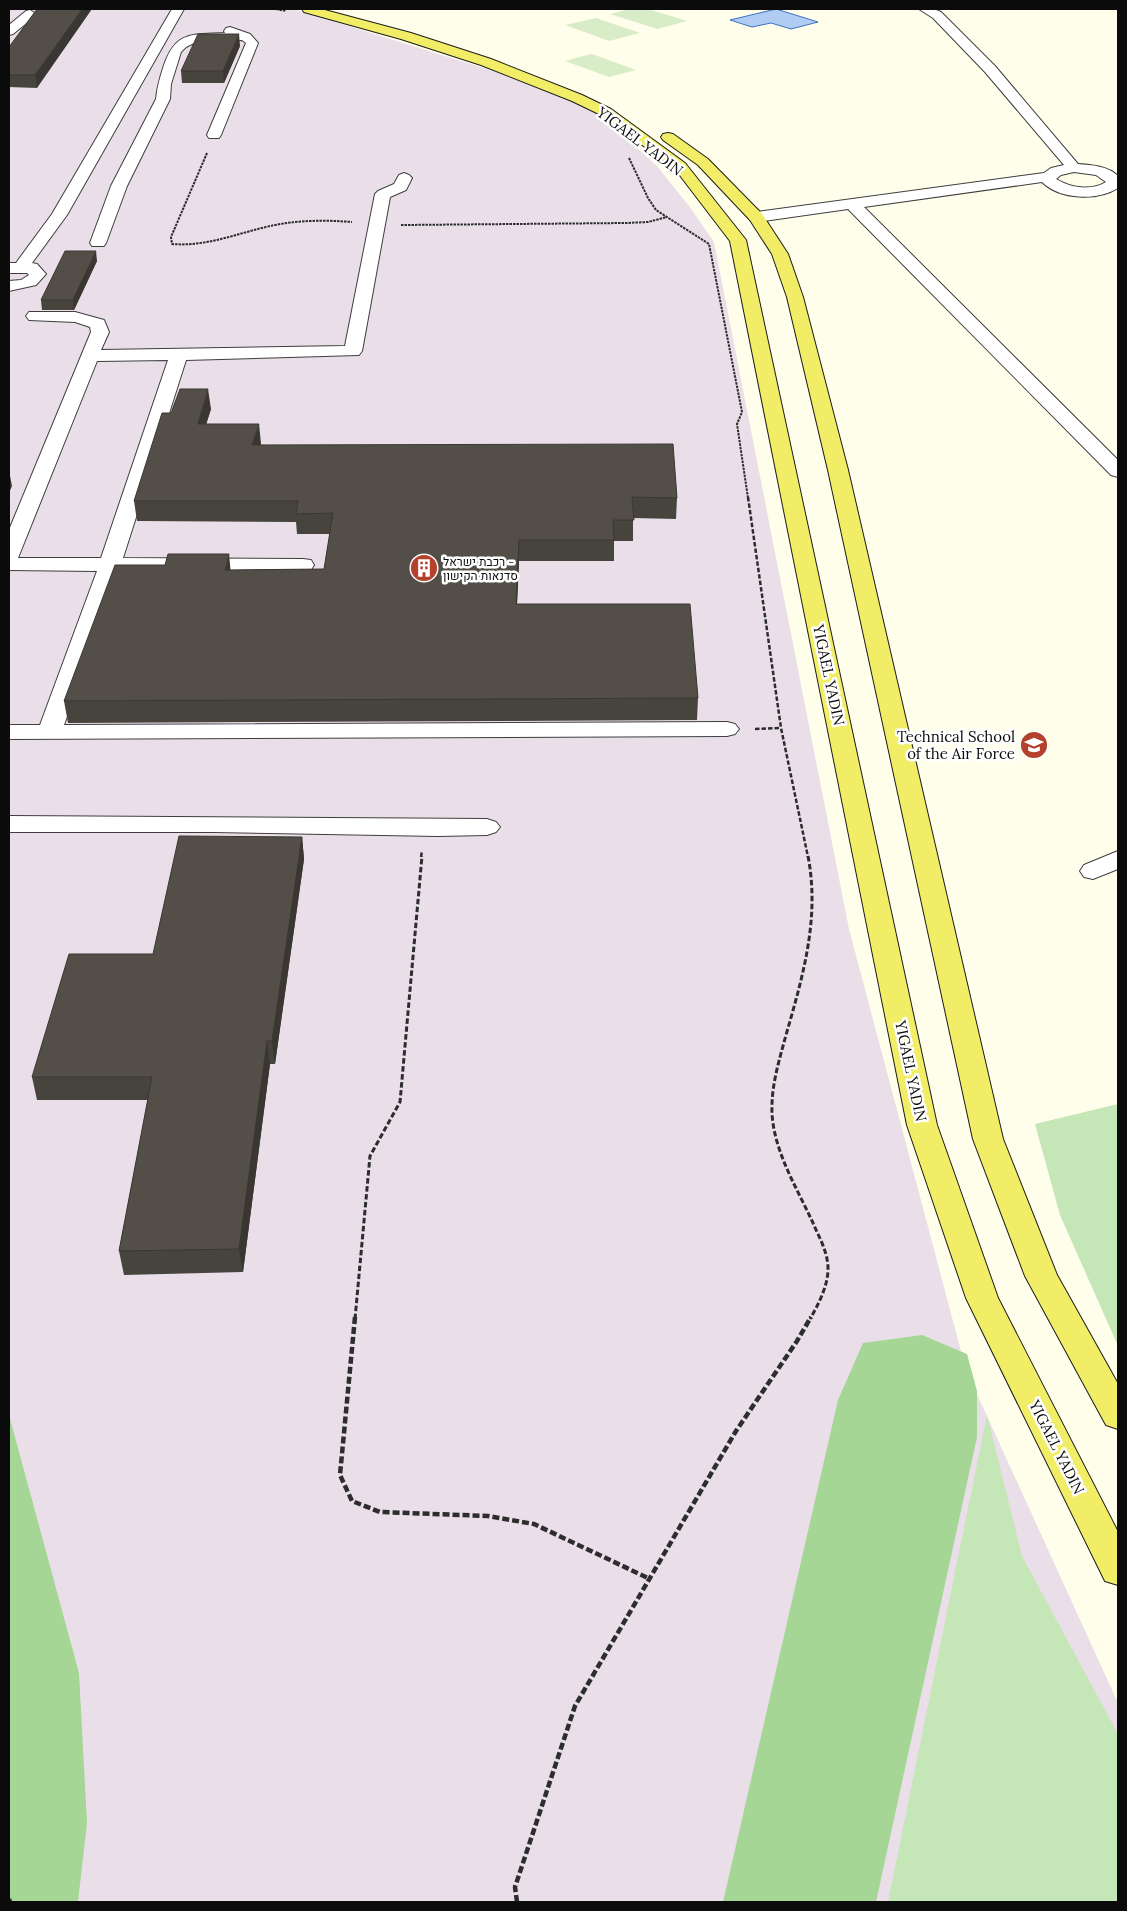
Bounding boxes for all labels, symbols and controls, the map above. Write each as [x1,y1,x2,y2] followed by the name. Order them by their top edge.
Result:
[592,102,687,180] street label: YIGAEL YADIN
[409,553,439,583] building icon: רכבת ישראל - סדנאות הקישון
[443,554,518,583] place label: רכבת ישראל - סדנאות הקישון
[809,622,849,727] street label: YIGAEL YADIN
[897,727,1015,763] place label: Technical School of the Air Force
[1019,730,1049,760] school or university icon: Technical School of the Air Force
[891,1018,931,1123] street label: YIGAEL YADIN
[1025,1396,1089,1497] street label: YIGAEL YADIN

